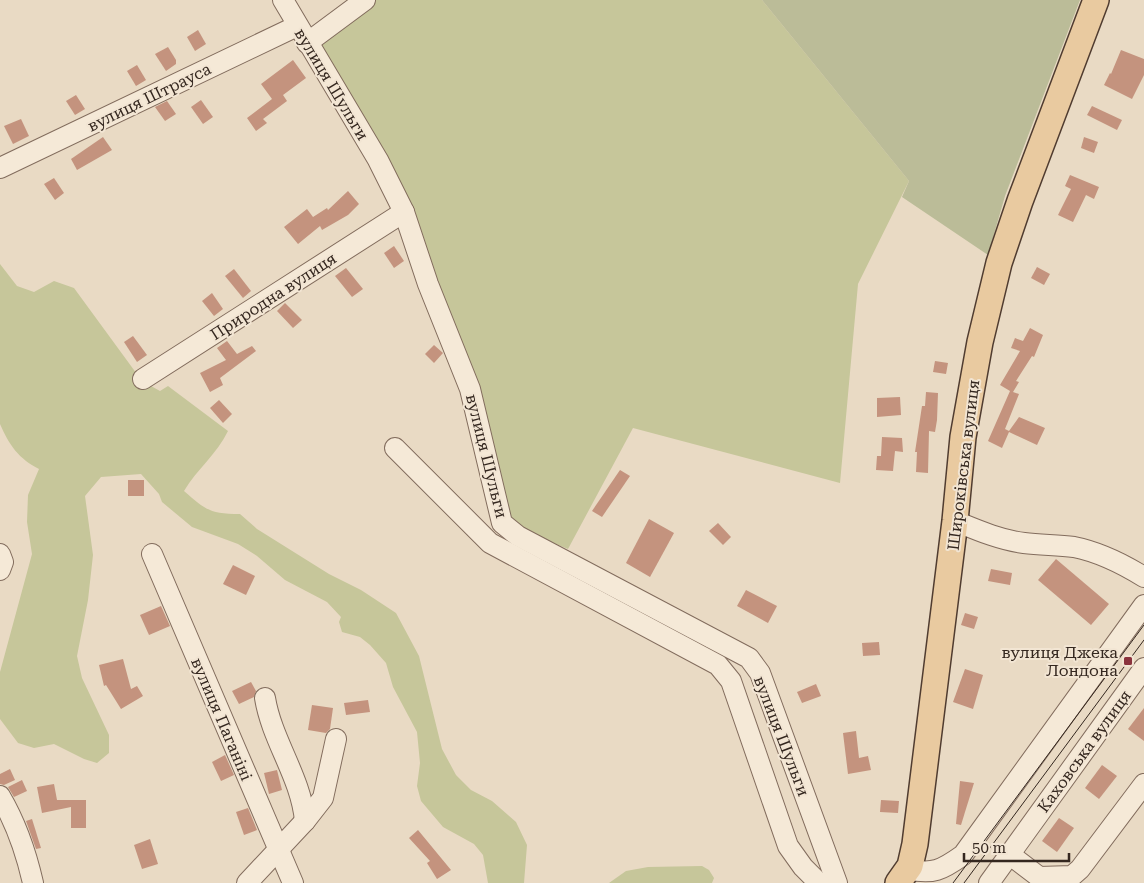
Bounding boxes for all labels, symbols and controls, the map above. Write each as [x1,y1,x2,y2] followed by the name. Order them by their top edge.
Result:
[291,25,373,144] street label: вулиця Шульги
[84,59,214,136] street label: вулиця Штрауса
[207,249,340,344] street label: Природна вулиця
[944,379,983,551] street label: Широківська вулиця
[462,392,511,520] street label: вулиця Шульги
[1002,643,1118,680] place label: вулиця Джека Лондона
[187,655,256,783] street label: вулиця Паганіні
[1122,655,1134,667] marker: вулиця Джека Лондона
[750,673,813,799] street label: вулиця Шульги
[1034,686,1135,816] street label: Каховська вулиця
[964,830,1069,862] scale bar
[972,839,1007,857] text: 50 m

